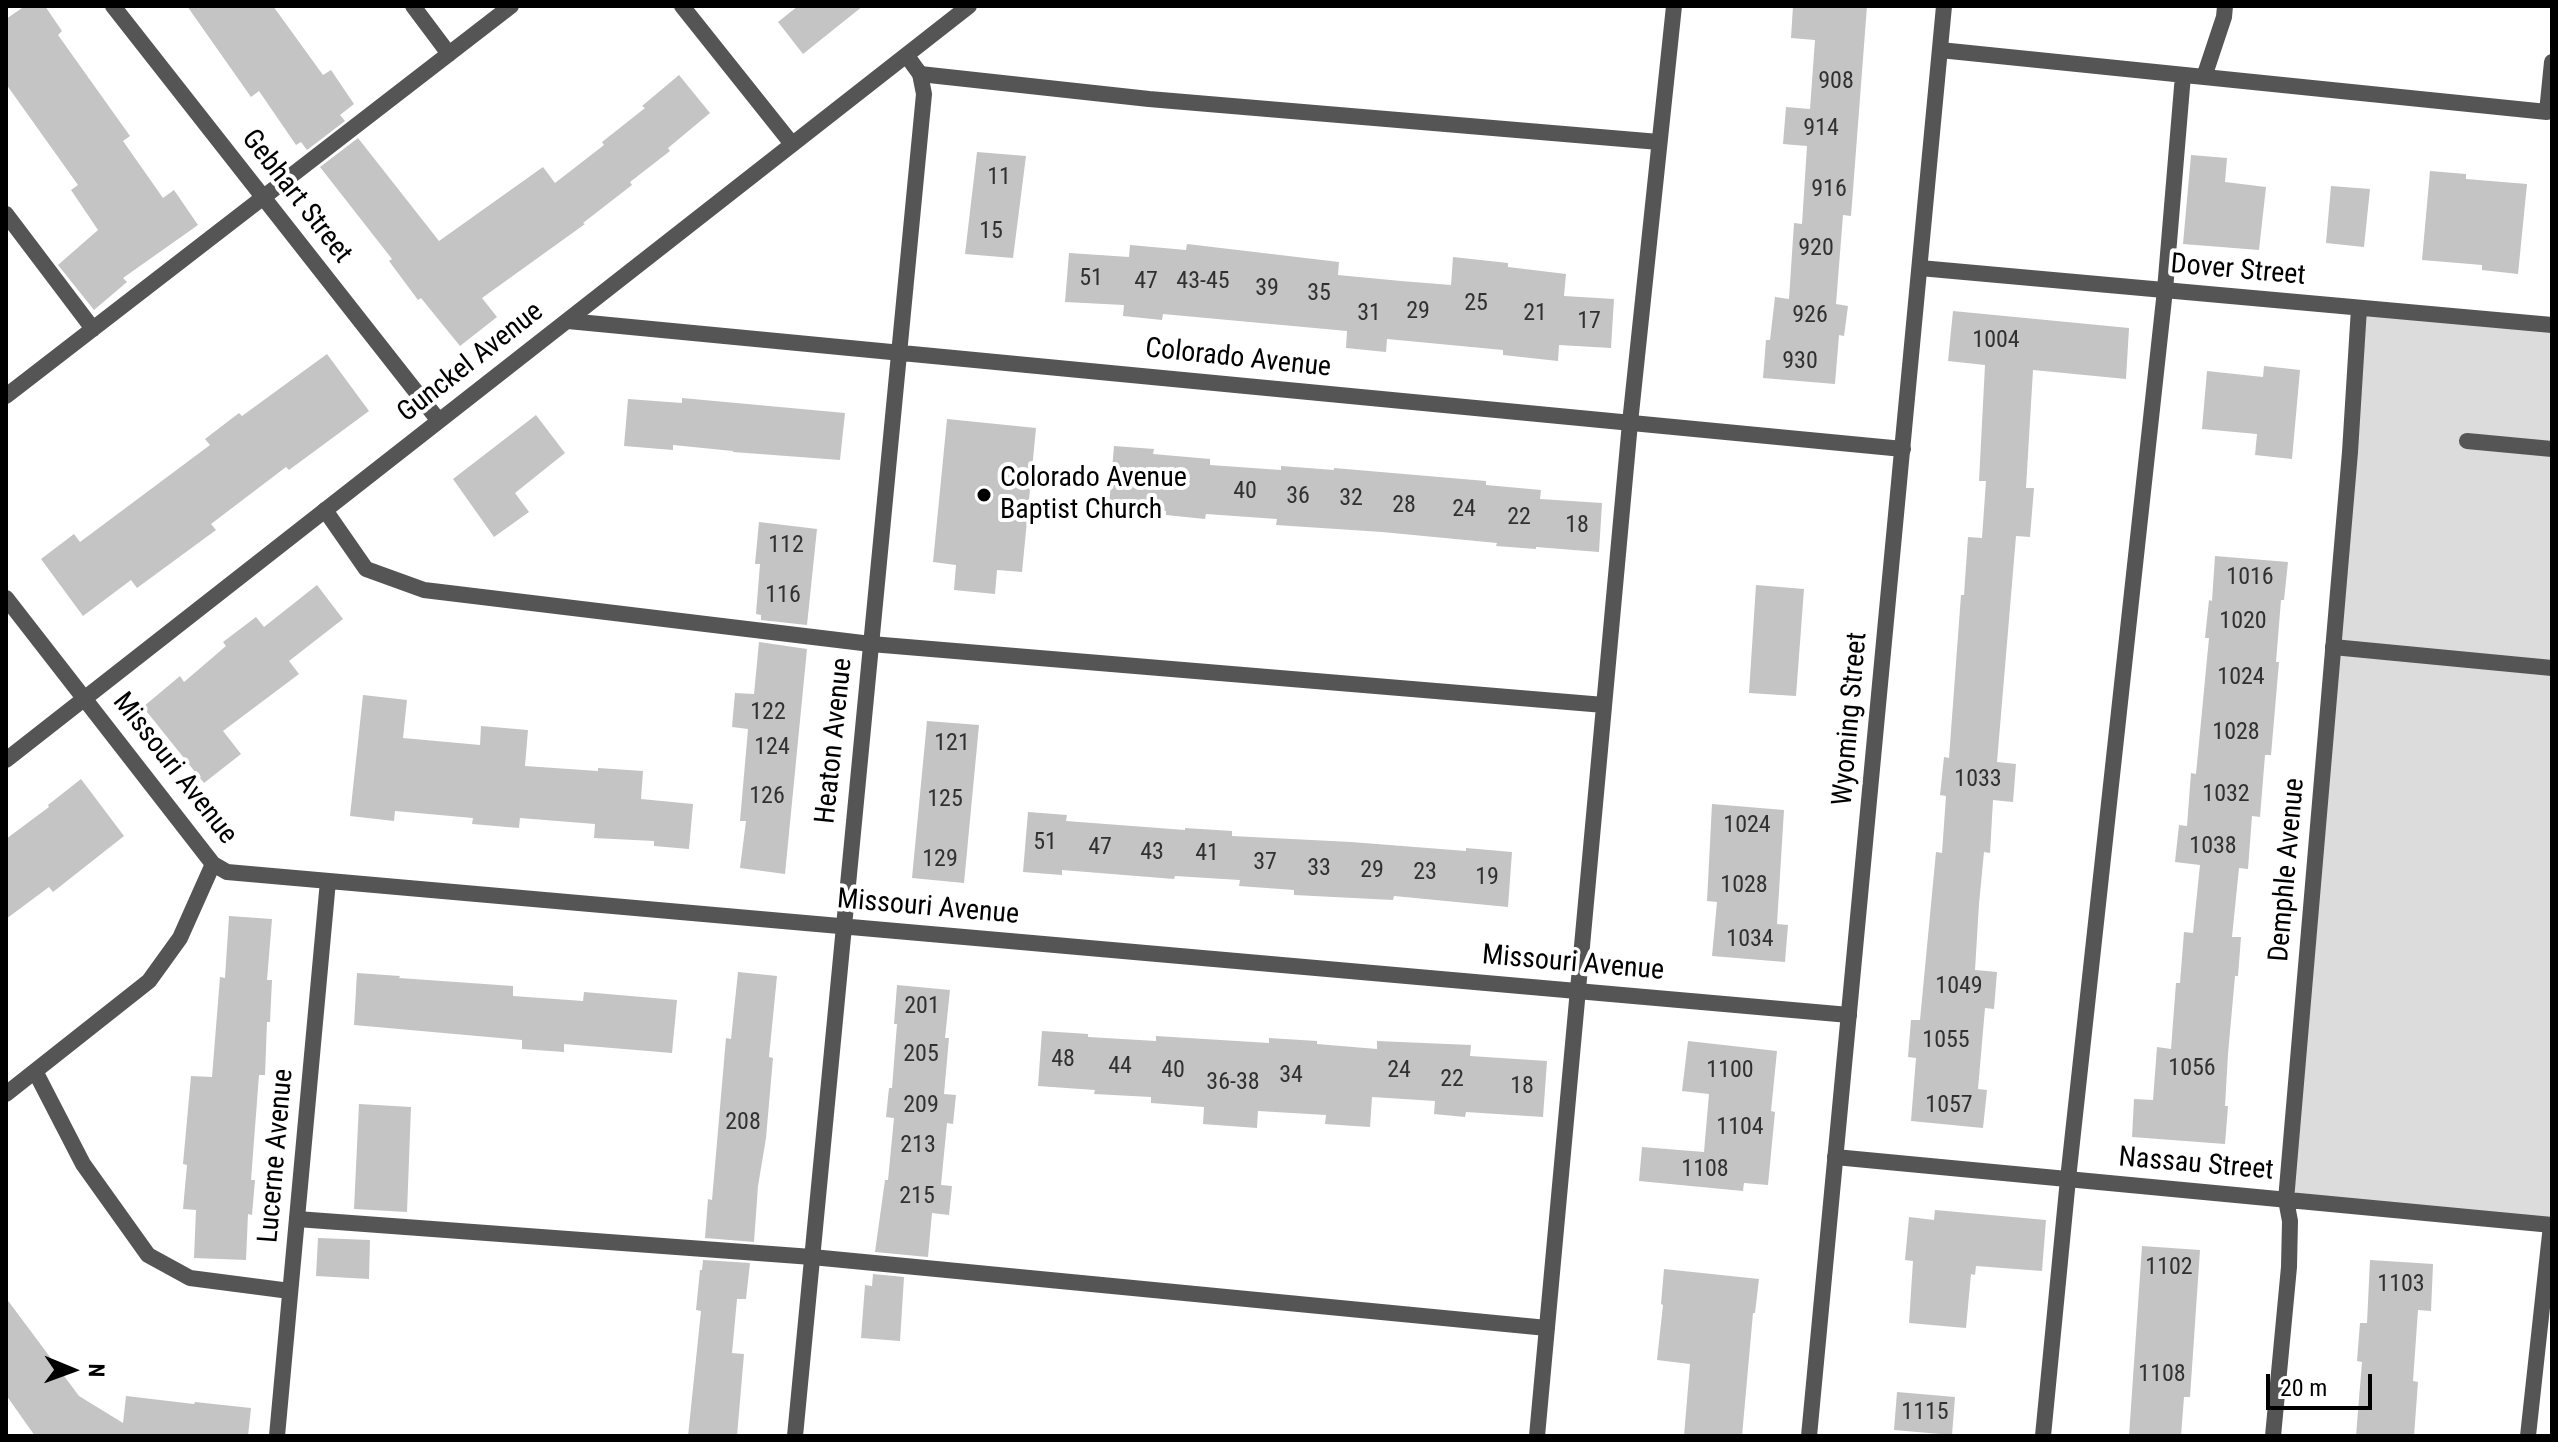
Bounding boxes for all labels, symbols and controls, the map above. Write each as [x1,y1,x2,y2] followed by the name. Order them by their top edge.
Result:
[1818,68,1854,96] house number: 908
[1803,115,1839,143] house number: 914
[234,124,358,270] street label: Gebhart Street
[987,164,1011,192] house number: 11
[1811,176,1847,204] house number: 916
[979,218,1003,246] house number: 15
[1798,235,1834,263] house number: 920
[2169,248,2307,294] street label: Dover Street
[1079,265,1103,293] house number: 51
[1134,268,1158,296] house number: 47
[1176,268,1230,296] house number: 43-45
[1255,275,1279,303] house number: 39
[1307,280,1331,308] house number: 35
[1464,290,1488,318] house number: 25
[392,296,550,430] street label: Gunckel Avenue
[1406,298,1430,326] house number: 29
[1357,300,1381,328] house number: 31
[1523,300,1547,328] house number: 21
[1792,302,1828,330] house number: 926
[1577,308,1601,336] house number: 17
[1972,327,2020,355] house number: 1004
[1143,333,1333,385] street label: Colorado Avenue
[1782,348,1818,376] house number: 930
[1000,462,1187,528] place label: Colorado Avenue Baptist Church
[1233,478,1257,506] house number: 40
[1286,483,1310,511] house number: 36
[1339,485,1363,513] house number: 32
[975,486,993,504] marker: Colorado Avenue Baptist Church
[1392,492,1416,520] house number: 28
[1452,496,1476,524] house number: 24
[1507,504,1531,532] house number: 22
[1565,512,1589,540] house number: 18
[768,532,804,560] house number: 112
[2226,564,2274,592] house number: 1016
[765,582,801,610] house number: 116
[2219,608,2267,636] house number: 1020
[1827,631,1875,807] street label: Wyoming Street
[810,656,860,826] street label: Heaton Avenue
[2217,664,2265,692] house number: 1024
[105,687,243,851] street label: Missouri Avenue
[750,699,786,727] house number: 122
[2212,719,2260,747] house number: 1028
[934,730,970,758] house number: 121
[754,734,790,762] house number: 124
[1954,766,2002,794] house number: 1033
[2263,777,2313,963] street label: Demphle Avenue
[2202,781,2250,809] house number: 1032
[749,783,785,811] house number: 126
[927,786,963,814] house number: 125
[1723,812,1771,840] house number: 1024
[1033,829,1057,857] house number: 51
[2189,833,2237,861] house number: 1038
[1088,834,1112,862] house number: 47
[1140,839,1164,867] house number: 43
[1195,840,1219,868] house number: 41
[922,846,958,874] house number: 129
[1253,849,1277,877] house number: 37
[1307,855,1331,883] house number: 33
[1360,857,1384,885] house number: 29
[1413,859,1437,887] house number: 23
[1475,864,1499,892] house number: 19
[1720,872,1768,900] house number: 1028
[836,883,1020,933] street label: Missouri Avenue
[1726,926,1774,954] house number: 1034
[1481,939,1665,989] street label: Missouri Avenue
[1935,973,1983,1001] house number: 1049
[904,993,940,1021] house number: 201
[1922,1027,1970,1055] house number: 1055
[903,1041,939,1069] house number: 205
[1051,1046,1075,1074] house number: 48
[1108,1053,1132,1081] house number: 44
[2168,1055,2216,1083] house number: 1056
[1161,1057,1185,1085] house number: 40
[1387,1057,1411,1085] house number: 24
[1706,1057,1754,1085] house number: 1100
[1279,1062,1303,1090] house number: 34
[1440,1066,1464,1094] house number: 22
[253,1068,301,1244] street label: Lucerne Avenue
[1206,1069,1260,1097] house number: 36-38
[1510,1073,1534,1101] house number: 18
[903,1092,939,1120] house number: 209
[1925,1092,1973,1120] house number: 1057
[725,1109,761,1137] house number: 208
[1716,1114,1764,1142] house number: 1104
[900,1132,936,1160] house number: 213
[2117,1141,2275,1189] street label: Nassau Street
[1681,1156,1729,1184] house number: 1108
[899,1183,935,1211] house number: 215
[2145,1254,2193,1282] house number: 1102
[2377,1271,2425,1299] house number: 1103
[32,1330,112,1410] north arrow
[2270,1358,2376,1408] scale bar
[2138,1361,2186,1389] house number: 1108
[84,1363,109,1377] text: N
[2280,1374,2327,1402] text: 20 m
[1901,1399,1949,1427] house number: 1115

